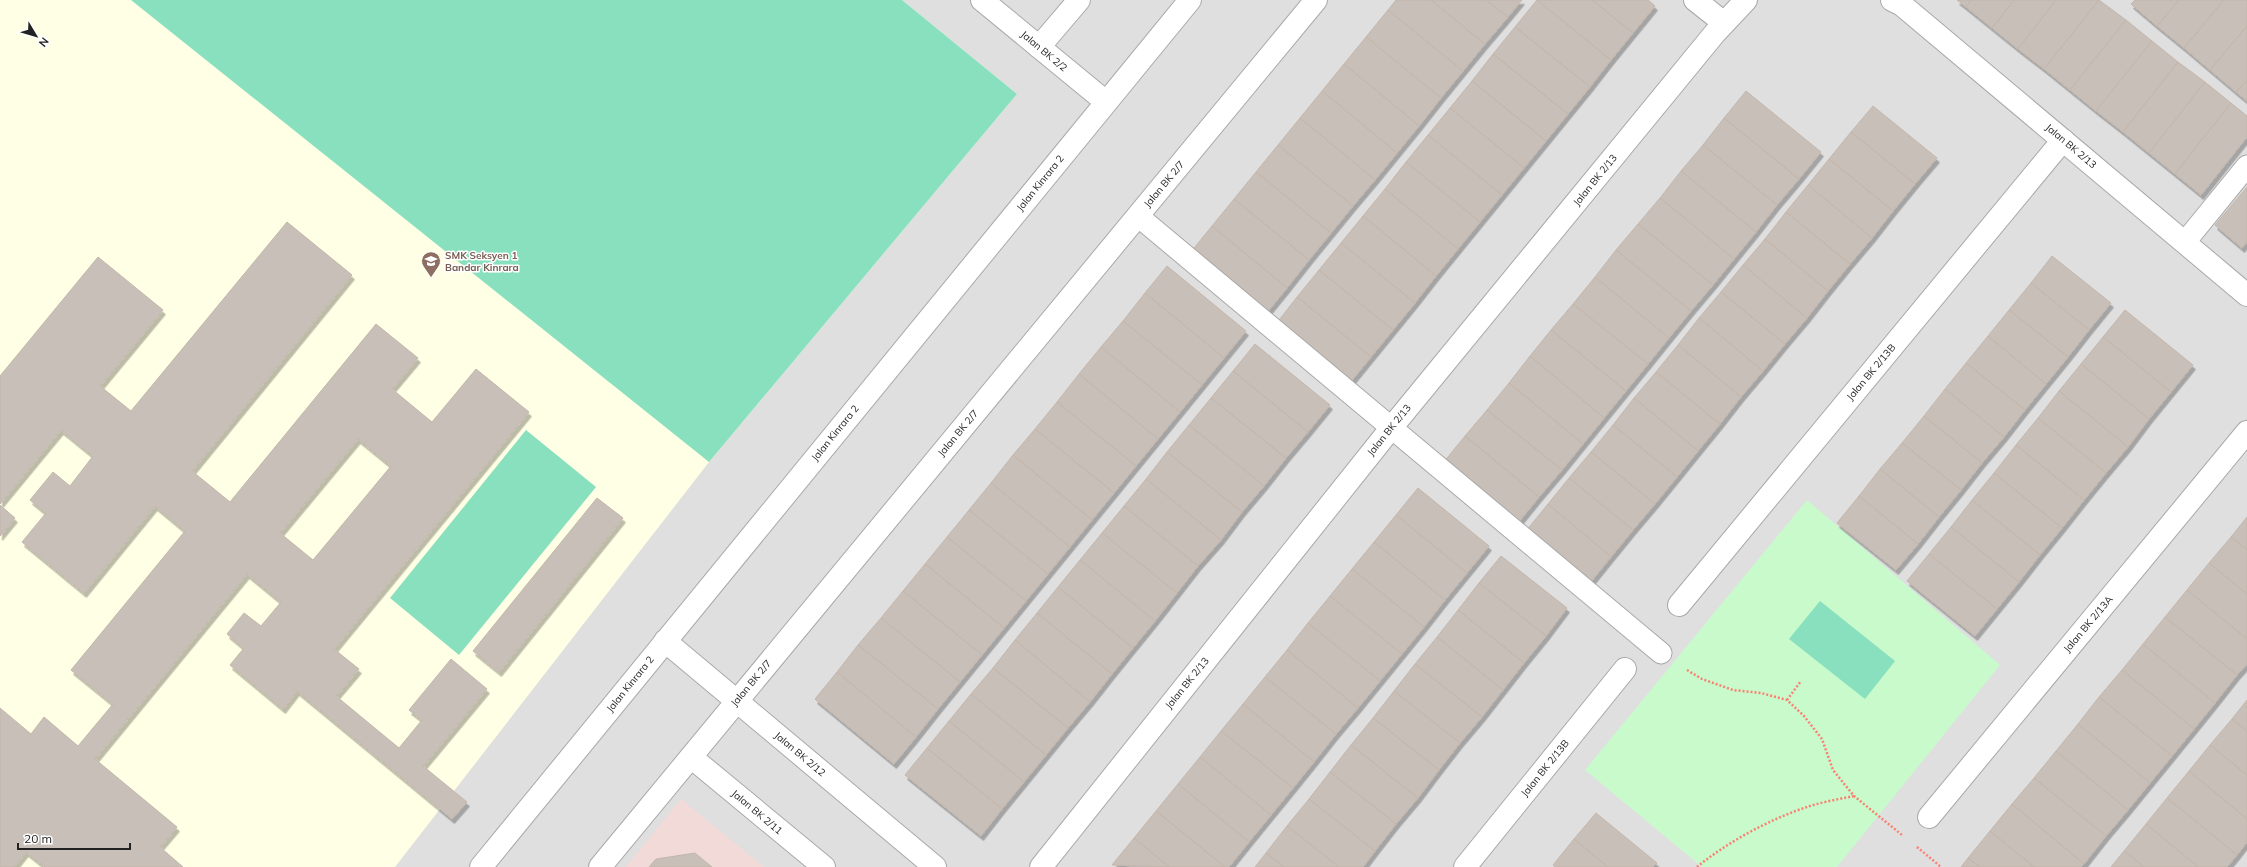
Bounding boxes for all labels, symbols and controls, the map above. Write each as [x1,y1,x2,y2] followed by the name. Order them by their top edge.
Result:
[16,16,56,56] north arrow
[1018,28,1070,74] street label: Jalan BK 2/2
[36,35,52,50] text: N
[2043,121,2099,171] street label: Jalan BK 2/13
[1013,152,1067,214] street label: Jalan Kinrara 2
[1570,152,1620,208] street label: Jalan BK 2/13
[1141,158,1187,210] street label: Jalan BK 2/7
[445,249,519,274] place label: SMK Seksyen 1 Bandar Kinrara
[420,250,442,278] school or university icon: SMK Seksyen 1 Bandar Kinrara
[1844,341,1898,403] street label: Jalan BK 2/13B
[808,402,862,464] street label: Jalan Kinrara 2
[1364,402,1414,458] street label: Jalan BK 2/13
[935,407,981,459] street label: Jalan BK 2/7
[2060,592,2116,655] street label: Jalan BK 2/13A
[603,653,657,715] street label: Jalan Kinrara 2
[1162,655,1212,711] street label: Jalan BK 2/13
[728,657,774,709] street label: Jalan BK 2/7
[772,729,828,779] street label: Jalan BK 2/12
[1518,737,1572,799] street label: Jalan BK 2/13B
[729,787,785,837] street label: Jalan BK 2/11
[18,825,130,851] scale bar
[24,831,52,846] text: 20 m

